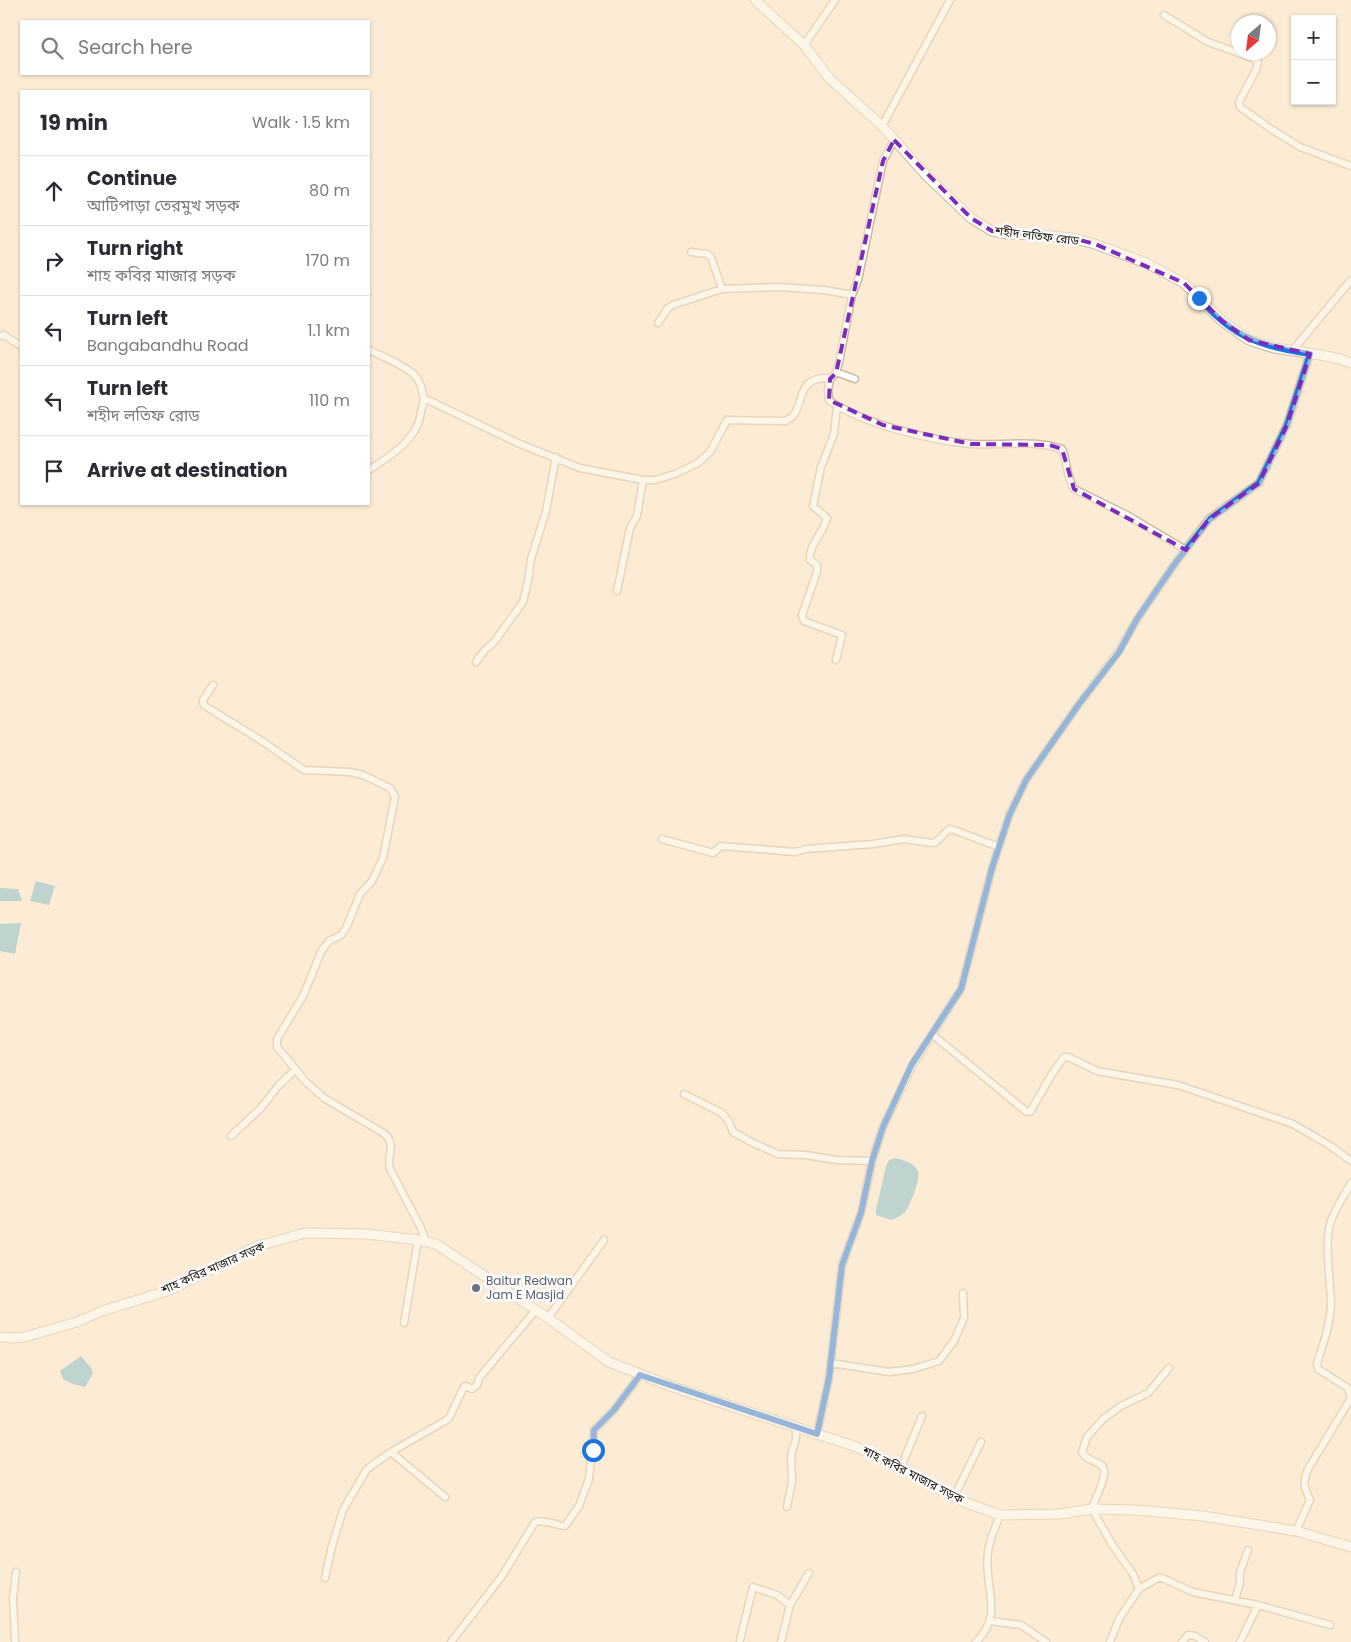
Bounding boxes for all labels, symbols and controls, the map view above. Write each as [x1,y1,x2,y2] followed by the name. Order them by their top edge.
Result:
[1231,15,1276,60] north arrow
[1291,15,1336,105] map controls
[1291,15,1336,60] button: +
[20,20,370,75] search box
[38,34,66,62] icon: search
[78,34,192,61] text: Search here
[1291,60,1336,105] button: −
[40,108,108,137] text: 19 min
[252,111,350,134] text: Walk · 1.5 km
[87,165,177,192] text: Continue
[40,177,68,205] icon: ahead
[309,179,350,202] text: 80 m
[87,194,240,217] text: আটিপাড়া তেরমুখ সড়ক
[993,222,1080,249] street label: শহীদ লতিফ রোড
[87,235,183,262] text: Turn right
[40,247,68,275] icon: right
[305,249,350,272] text: 170 m
[87,264,236,287] text: শাহ কবির মাজার সড়ক
[1188,287,1211,310] route end
[87,305,168,332] text: Turn left
[40,317,68,345] icon: left
[307,319,350,342] text: 1.1 km
[87,334,249,357] text: Bangabandhu Road
[87,375,168,402] text: Turn left
[40,387,68,415] icon: left
[309,389,350,412] text: 110 m
[87,404,200,427] text: শহীদ লতিফ রোড
[40,457,68,485] icon: arrive
[87,457,288,484] text: Arrive at destination
[157,1237,267,1298] street label: শাহ কবির মাজার সড়ক
[486,1272,573,1303] place label: Baitur Redwan Jam E Masjid
[470,1282,482,1294] marker: Baitur Redwan Jam E Masjid
[582,1439,605,1462] route start
[859,1441,967,1508] street label: শাহ কবির মাজার সড়ক

